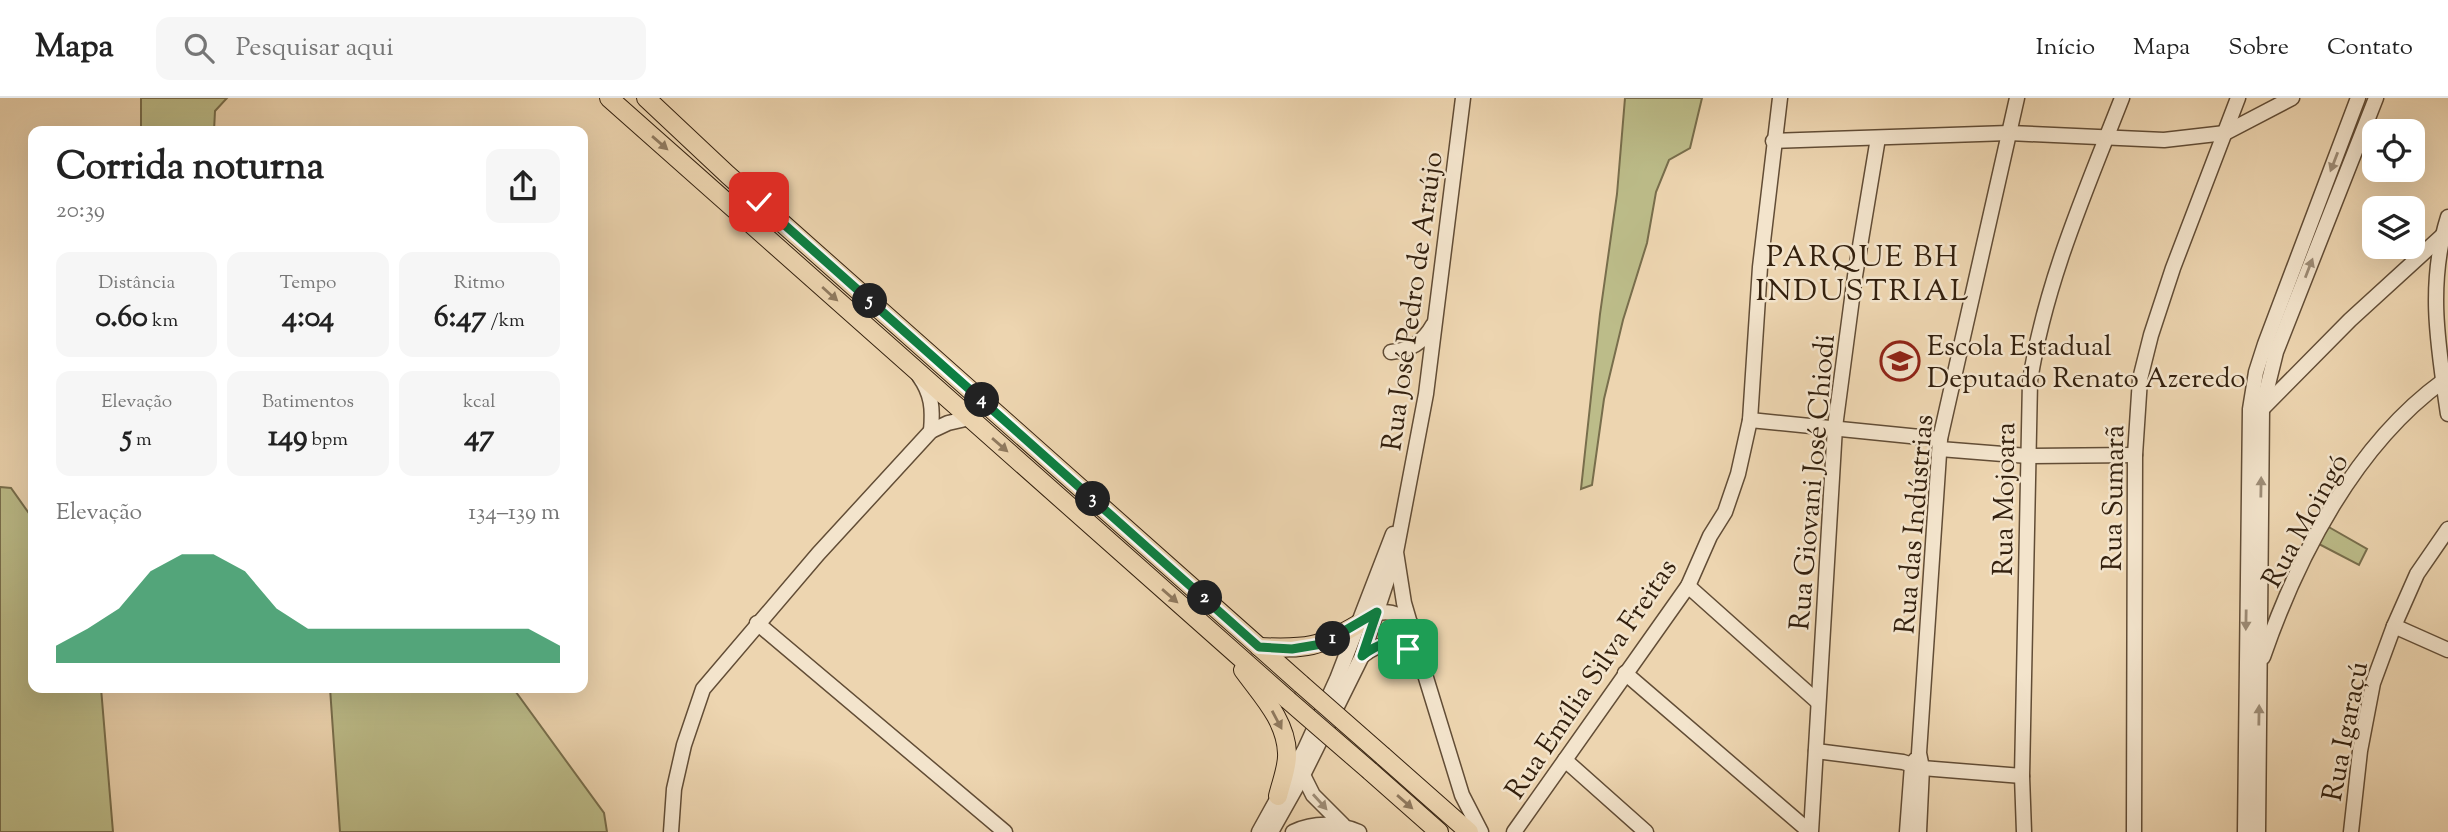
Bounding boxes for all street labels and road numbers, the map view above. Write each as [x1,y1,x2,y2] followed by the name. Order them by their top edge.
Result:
[1373,149,1455,454] street label: Rua José Pedro de Araújo
[1781,333,1847,632] street label: Rua Giovani José Chiodi
[1886,413,1946,636] street label: Rua das Indústrias
[1985,422,2027,576] street label: Rua Mojoara
[2094,425,2136,571] street label: Rua Sumarã
[2253,447,2360,596] street label: Rua Moingó
[1497,551,1688,808] street label: Rua Emília Silva Freitas
[2314,658,2380,805] street label: Rua Igaraçú

